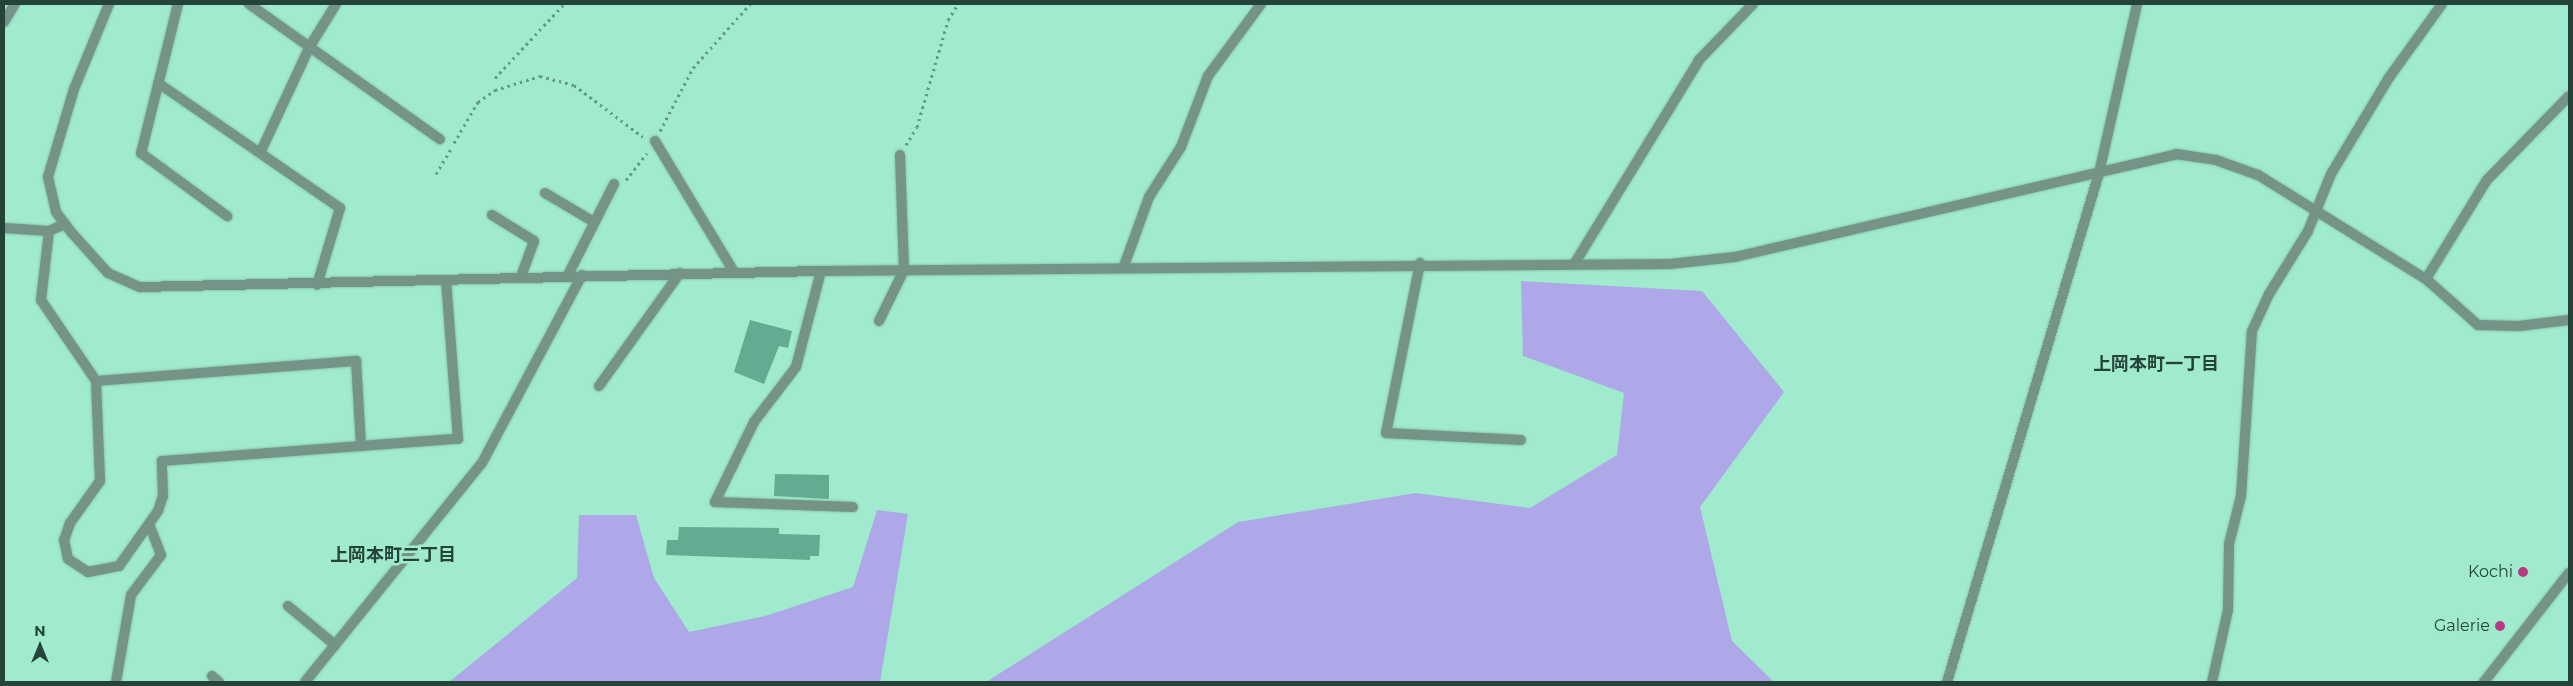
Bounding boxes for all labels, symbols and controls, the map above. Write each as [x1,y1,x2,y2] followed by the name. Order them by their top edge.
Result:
[2093,353,2219,375] district label: 上岡本町一丁目
[330,544,456,566] district label: 上岡本町二丁目
[2468,562,2513,582] place label: Kochi
[2517,566,2529,578] marker: Kochi
[2434,616,2490,636] place label: Galerie
[2494,620,2506,632] marker: Galerie
[15,621,65,671] north arrow
[34,622,46,640] text: N

